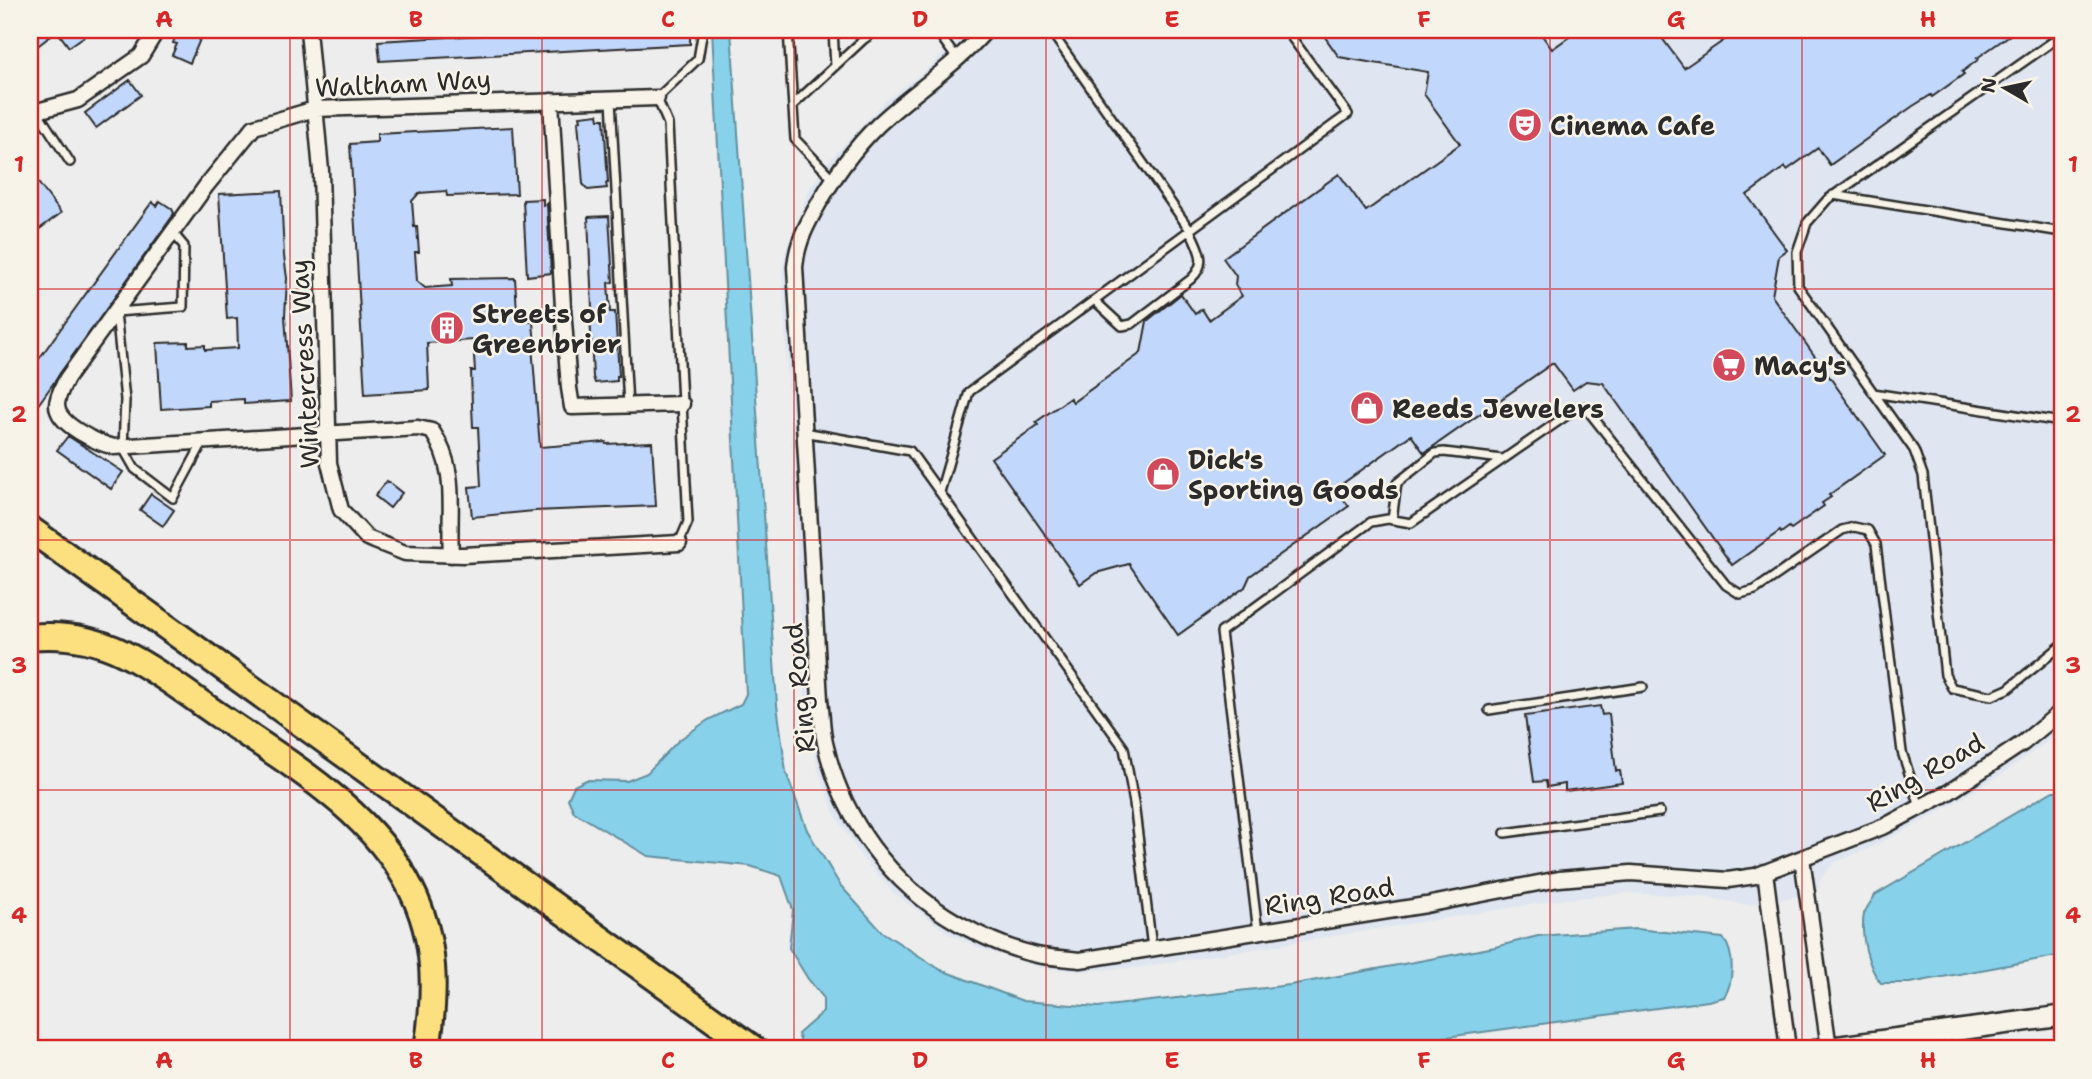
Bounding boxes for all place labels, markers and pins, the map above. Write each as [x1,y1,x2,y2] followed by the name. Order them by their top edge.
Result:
[1506,106,1544,144] theatre icon: Cinema Cafe
[1550,108,1715,143] place label: Cinema Cafe
[472,296,621,361] place label: Streets of Greenbrier
[428,309,466,347] building icon: Streets of Greenbrier
[1710,346,1748,384] supermarket icon: Macy's
[1754,348,1847,383] place label: Macy's
[1348,389,1386,427] shop icon: Reeds Jewelers
[1392,391,1604,426] place label: Reeds Jewelers
[1188,442,1399,507] place label: Dick's Sporting Goods
[1144,455,1182,493] shop icon: Dick's Sporting Goods

